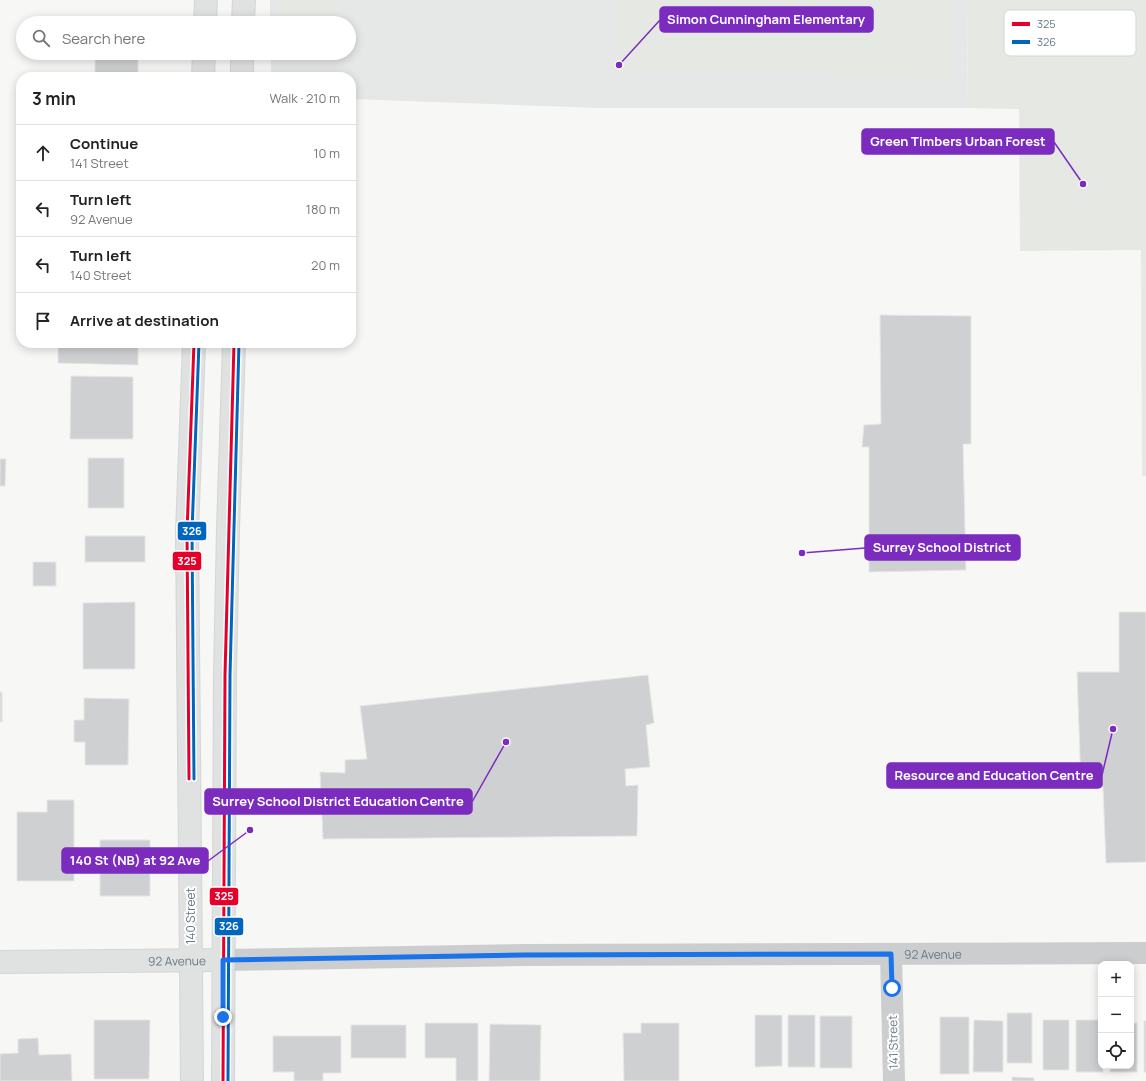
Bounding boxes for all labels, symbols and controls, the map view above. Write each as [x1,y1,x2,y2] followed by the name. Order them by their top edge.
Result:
[660,7,873,32] callout: Simon Cunningham Elementary
[667,10,866,28] text: Simon Cunningham Elementary
[1004,10,1136,56] legend
[16,16,356,60] search box
[1037,16,1056,31] text: 325
[30,27,52,49] icon: search
[62,28,145,49] text: Search here
[1037,34,1056,49] text: 326
[32,87,76,110] text: 3 min
[270,89,340,107] text: Walk · 210 m
[862,129,1054,154] callout: Green Timbers Urban Forest
[870,132,1046,150] text: Green Timbers Urban Forest
[70,133,138,154] text: Continue
[32,142,54,164] icon: ahead
[313,144,340,162] text: 10 m
[70,154,129,172] text: 141 Street
[70,189,132,210] text: Turn left
[32,198,54,220] icon: left
[306,200,340,218] text: 180 m
[70,210,133,228] text: 92 Avenue
[70,245,132,266] text: Turn left
[32,254,54,276] icon: left
[311,256,340,274] text: 20 m
[70,266,131,284] text: 140 Street
[32,310,54,332] icon: arrive
[70,310,219,331] text: Arrive at destination
[177,521,207,541] line badge: 326
[182,523,202,538] text: 326
[865,535,1020,560] callout: Surrey School District
[873,538,1012,556] text: Surrey School District
[172,551,202,571] line badge: 325
[177,553,197,568] text: 325
[887,763,1102,788] callout: Resource and Education Centre
[894,766,1094,784] text: Resource and Education Centre
[205,789,472,814] callout: Surrey School District Education Centre
[212,792,464,810] text: Surrey School District Education Centre
[62,848,208,873] callout: 140 St (NB) at 92 Ave
[70,851,200,869] text: 140 St (NB) at 92 Ave
[182,887,199,944] street label: 140 Street
[209,887,239,906] line badge: 325
[214,888,234,903] text: 325
[214,917,244,936] line badge: 326
[219,918,239,933] text: 326
[904,945,962,962] street label: 92 Avenue
[148,952,206,969] street label: 92 Avenue
[1098,961,1134,1069] map controls
[1098,961,1134,997] button: +
[883,979,901,997] route start
[1098,997,1134,1033] button: −
[214,1008,232,1026] route end
[884,1015,902,1069] street label: 141 Street
[1098,1033,1134,1069] button: locate

